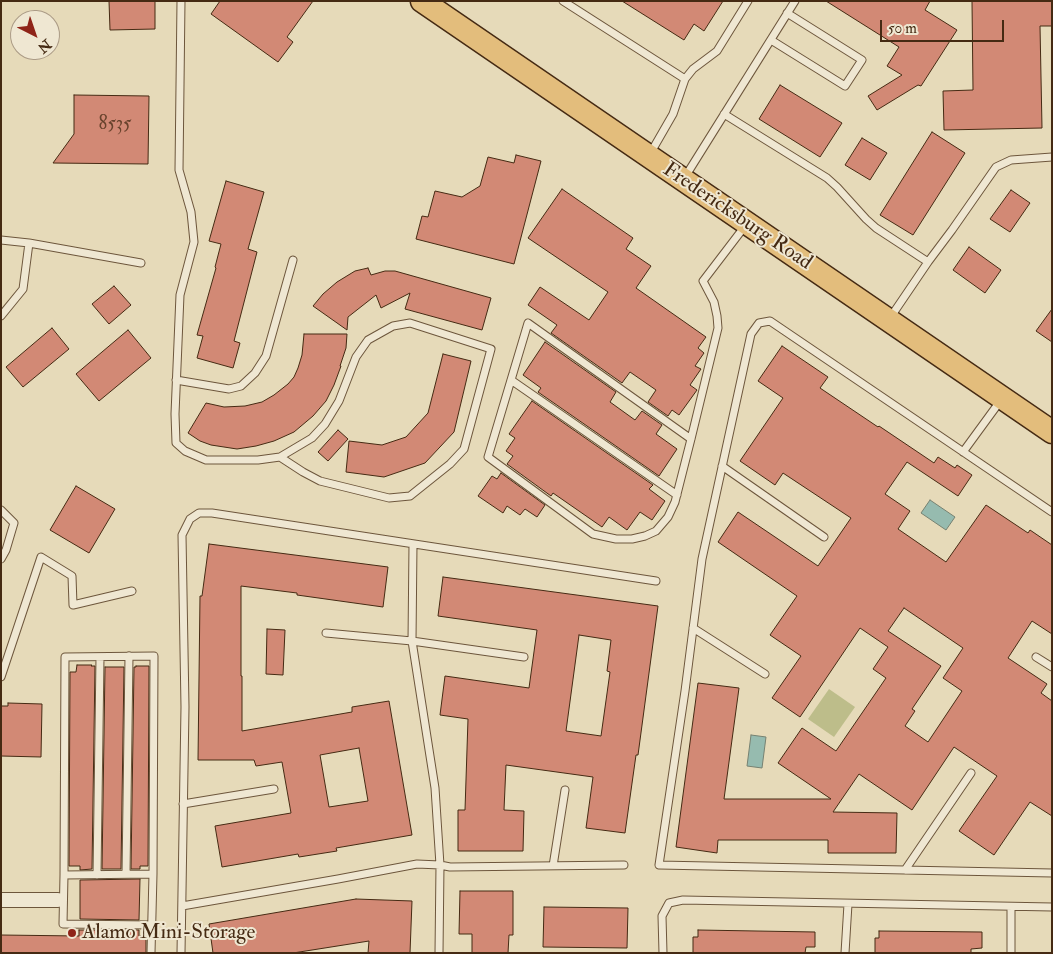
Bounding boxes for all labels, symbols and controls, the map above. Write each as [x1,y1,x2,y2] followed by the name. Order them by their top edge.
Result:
[10,10,60,60] north arrow
[883,10,1007,42] scale bar
[888,19,917,38] text: 50 m
[34,35,55,56] text: N
[99,114,131,136] house number: 8535
[658,158,816,276] street label: Fredericksburg Road
[82,920,255,946] place label: Alamo Mini-Storage
[66,927,78,939] marker: Alamo Mini-Storage

